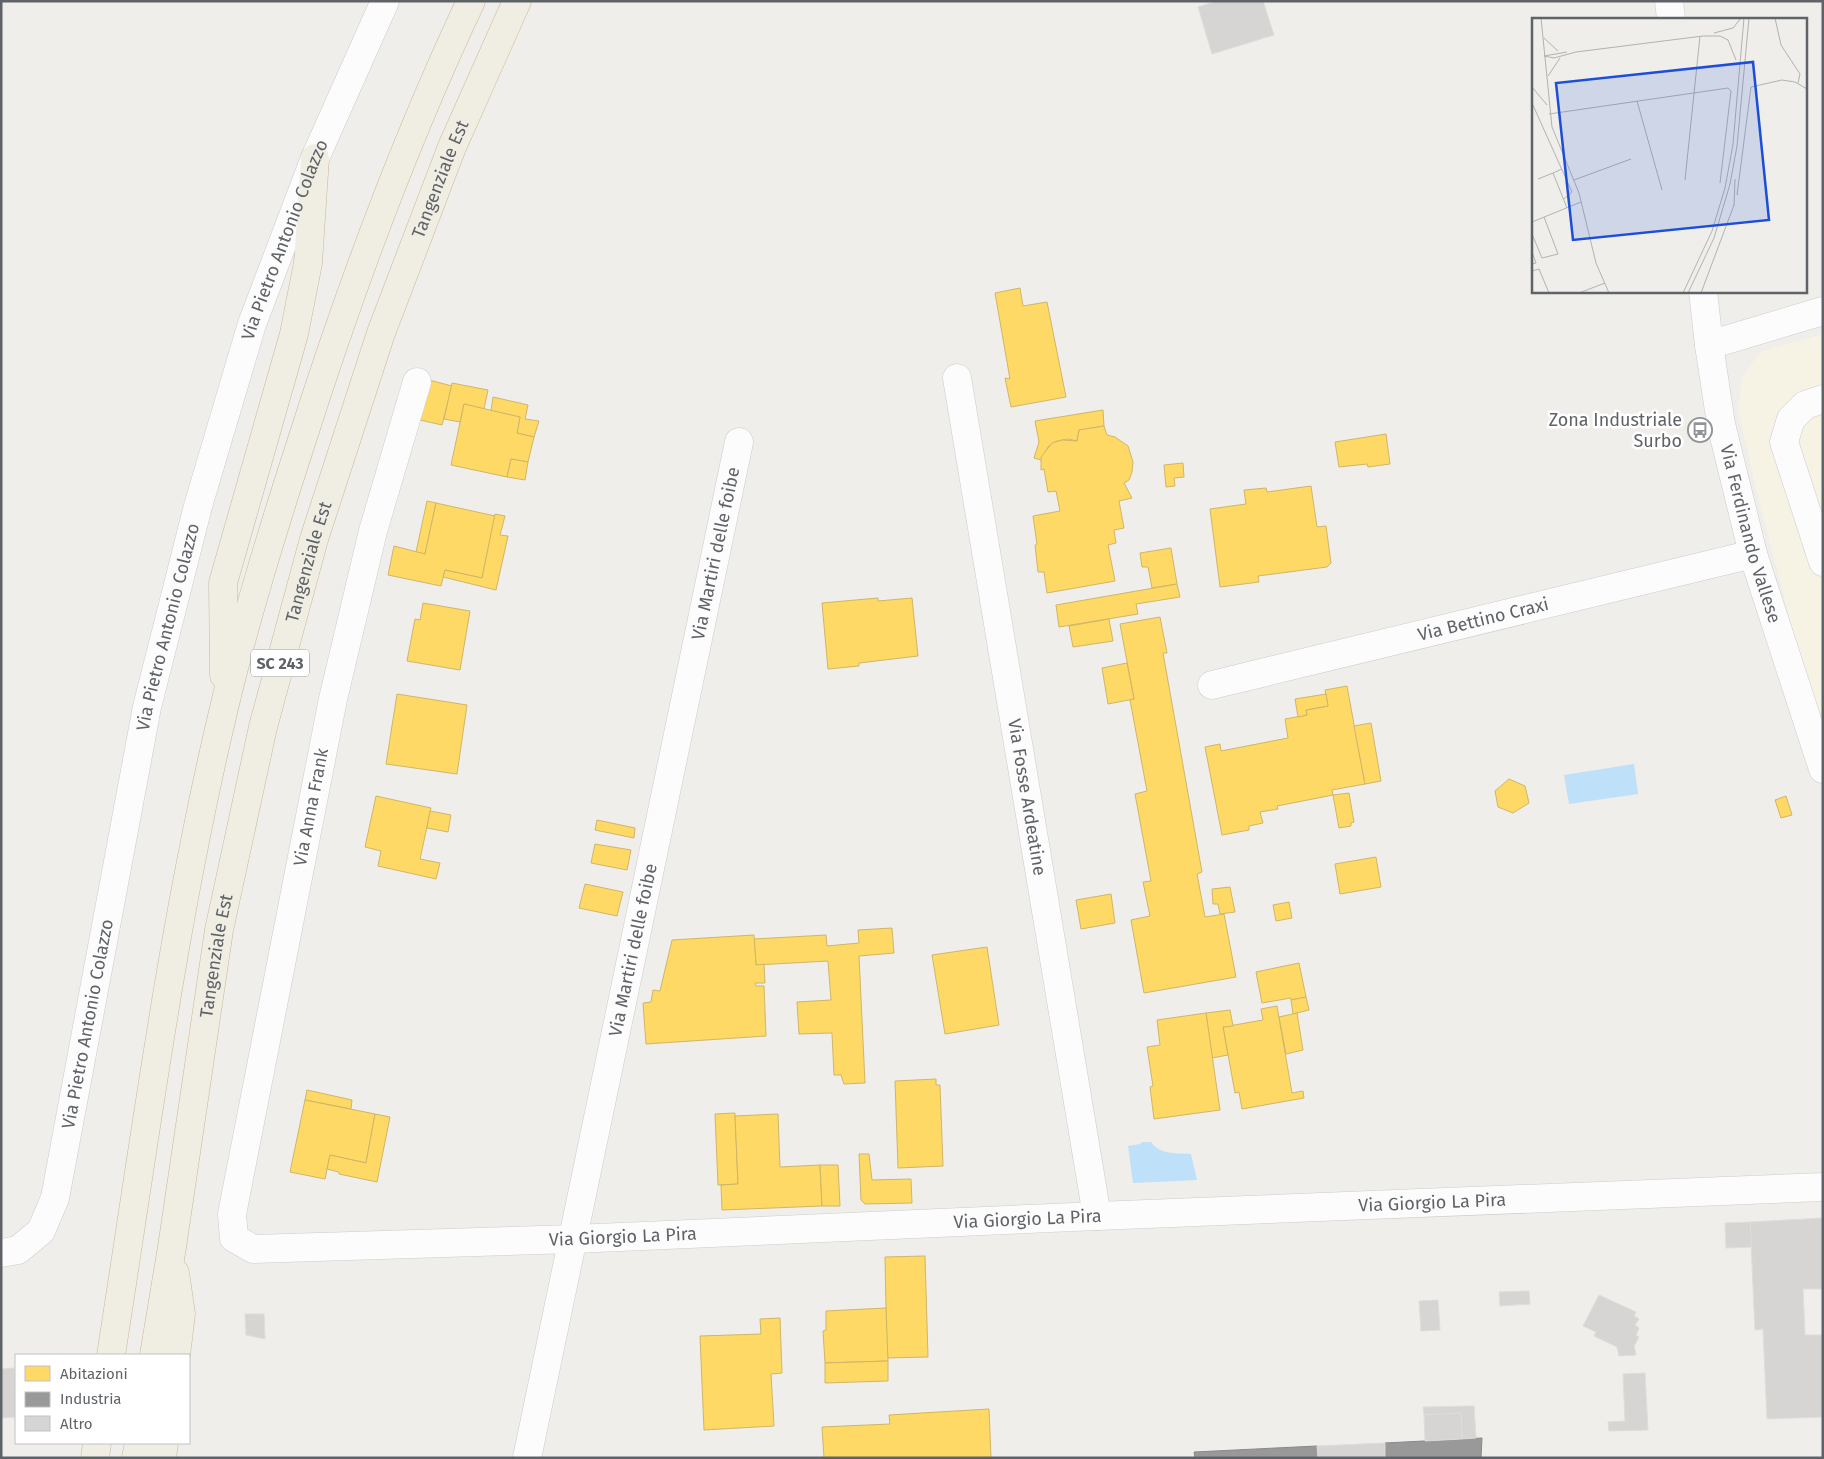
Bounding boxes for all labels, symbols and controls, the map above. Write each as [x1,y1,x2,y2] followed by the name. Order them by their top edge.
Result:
[1532,18,1806,292] inset map
[407,116,474,241] street label: Tangenziale Est
[237,136,333,343] street label: Via Pietro Antonio Colazzo
[1549,409,1682,452] place label: Zona Industriale Surbo
[1687,417,1713,443] bus stop icon: Zona Industriale Surbo
[1715,442,1786,626] street label: Via Ferdinando Vallese
[687,465,745,642] street label: Via Martiri delle foibe
[281,498,337,625] street label: Tangenziale Est
[132,521,204,733] street label: Via Pietro Antonio Colazzo
[1415,593,1551,646] street label: Via Bettino Craxi
[251,650,309,676] road number: SC 243
[1003,717,1051,877] street label: Via Fosse Ardeatine
[289,745,333,868] street label: Via Anna Frank
[604,861,662,1039] street label: Via Martiri delle foibe
[195,891,238,1019] street label: Tangenziale Est
[57,917,118,1131] street label: Via Pietro Antonio Colazzo
[1358,1189,1507,1217] street label: Via Giorgio La Pira
[953,1205,1102,1233] street label: Via Giorgio La Pira
[549,1223,697,1251] street label: Via Giorgio La Pira
[15,1354,190,1444] legend
[60,1365,128,1383] text: Abitazioni
[60,1390,122,1408] text: Industria
[60,1415,93,1433] text: Altro

